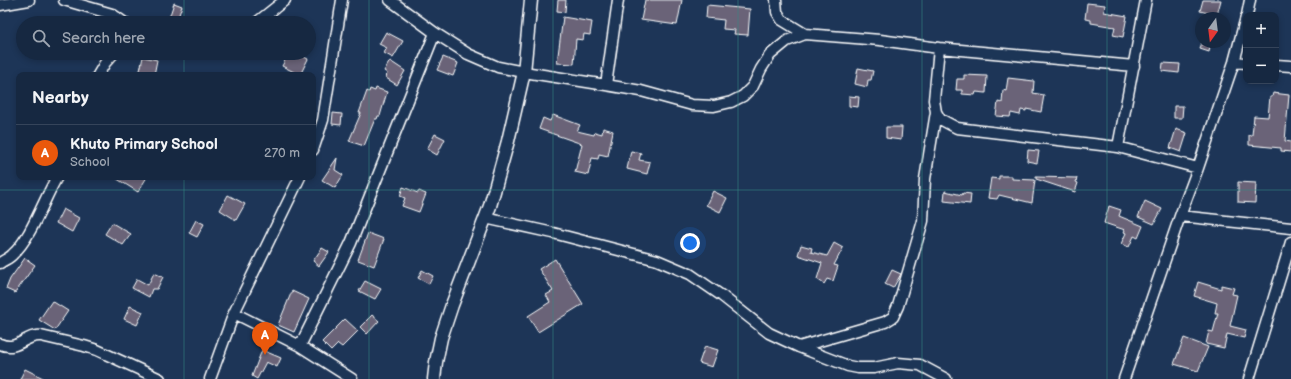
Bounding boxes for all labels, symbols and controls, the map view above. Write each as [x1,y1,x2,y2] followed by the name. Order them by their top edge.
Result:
[1195,12,1231,48] north arrow
[1243,12,1279,84] map controls
[1243,12,1279,48] button: +
[16,16,316,60] search box
[30,27,52,49] icon: search
[62,29,145,48] text: Search here
[1243,48,1279,84] button: −
[32,88,89,108] text: Nearby
[70,135,218,154] text: Khuto Primary School
[41,145,49,161] text: A
[264,145,300,161] text: 270 m
[70,154,110,170] text: School
[680,233,700,253] your location
[252,322,278,355] pin: A

